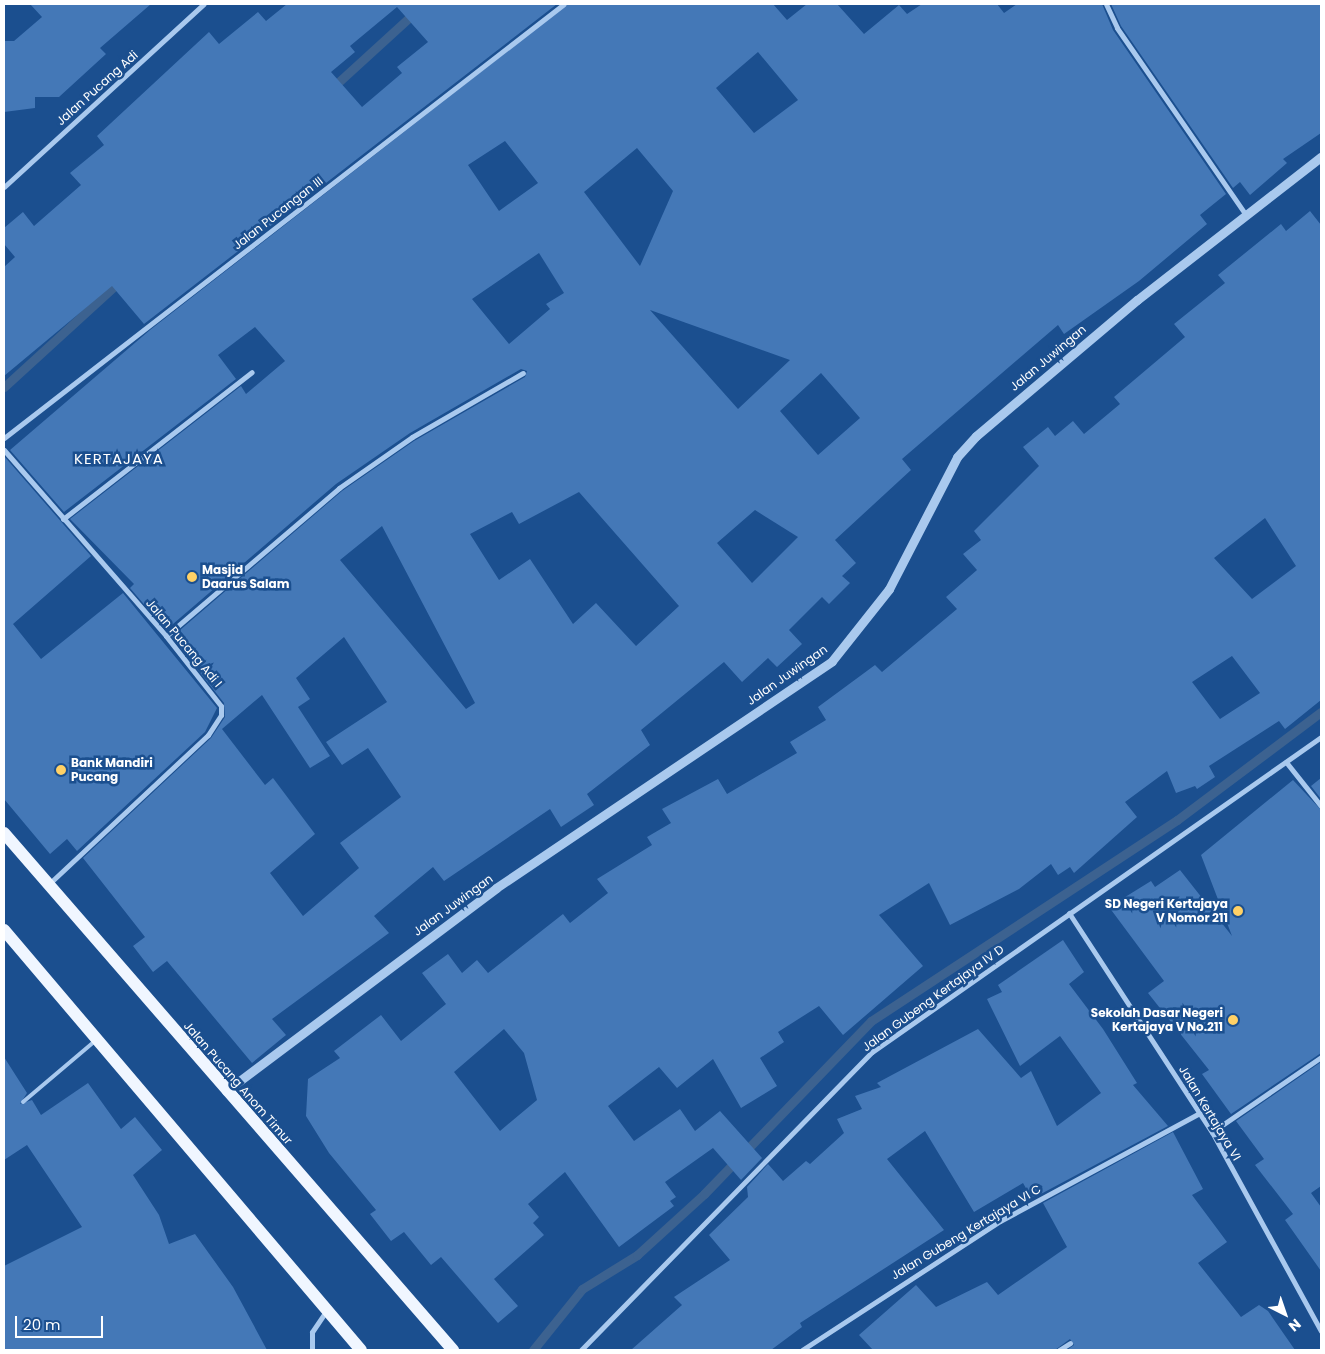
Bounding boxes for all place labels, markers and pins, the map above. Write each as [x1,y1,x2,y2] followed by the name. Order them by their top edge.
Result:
[202,563,289,591] place label: Masjid Daarus Salam
[186,571,198,583] marker: Masjid Daarus Salam
[71,756,153,784] place label: Bank Mandiri Pucang
[55,764,67,776] marker: Bank Mandiri Pucang
[1105,897,1228,925] place label: SD Negeri Kertajaya V Nomor 211
[1232,905,1244,917] marker: SD Negeri Kertajaya V Nomor 211
[1091,1006,1223,1034] place label: Sekolah Dasar Negeri Kertajaya V No.211
[1227,1014,1239,1026] marker: Sekolah Dasar Negeri Kertajaya V No.211

